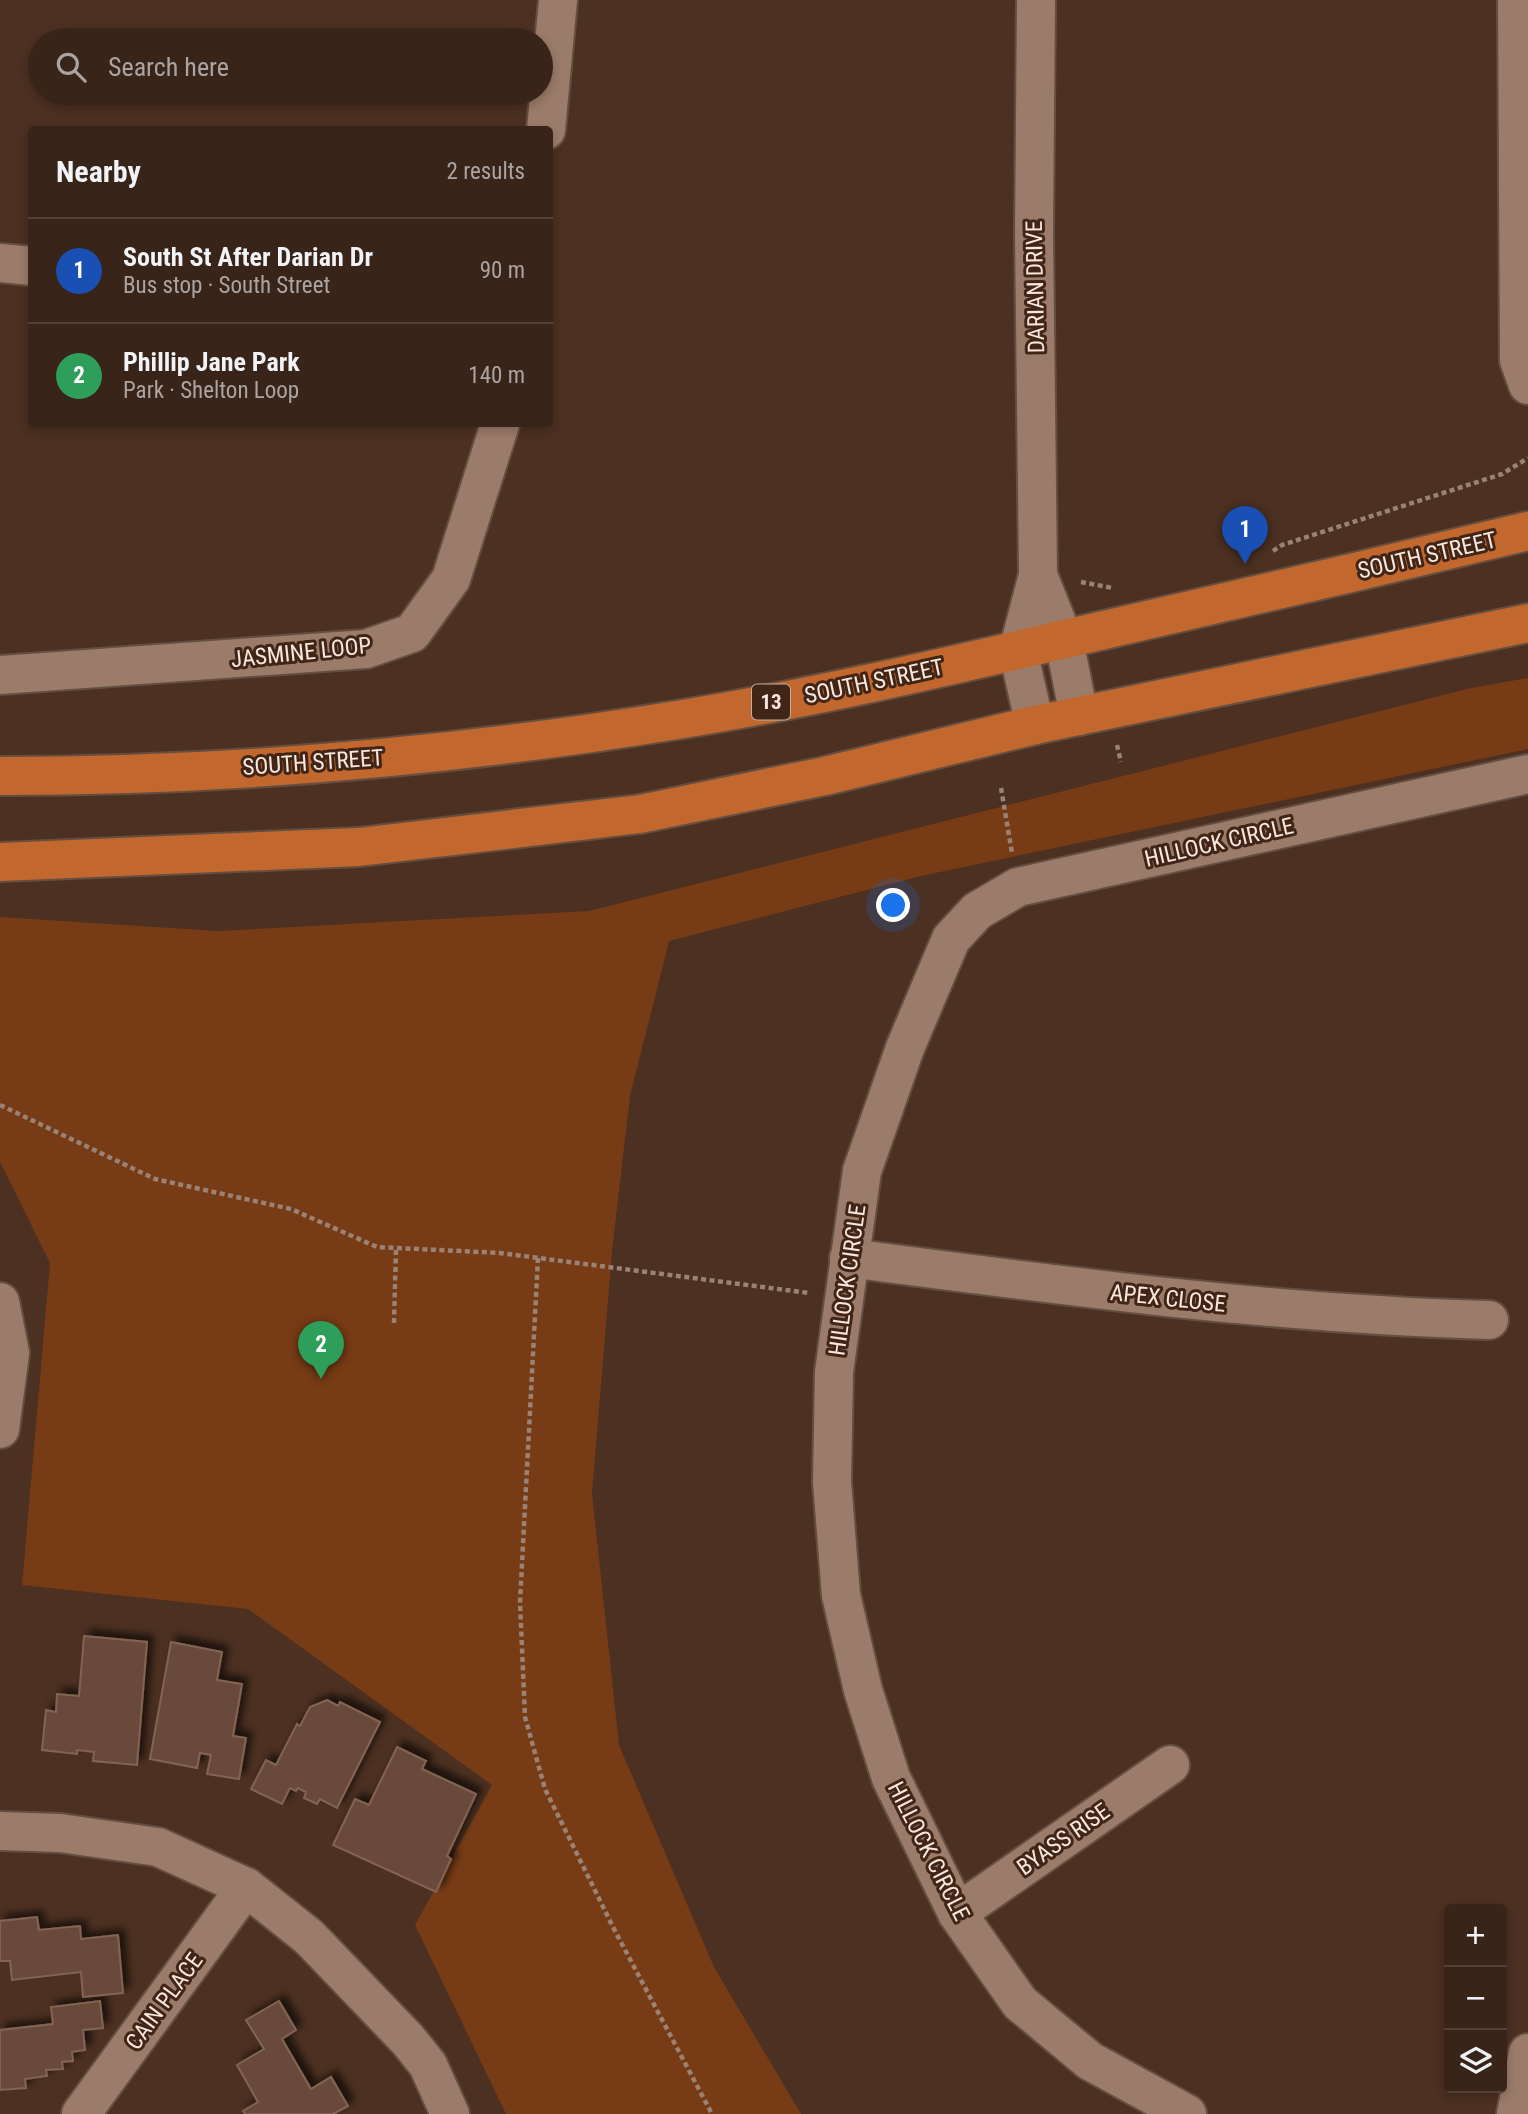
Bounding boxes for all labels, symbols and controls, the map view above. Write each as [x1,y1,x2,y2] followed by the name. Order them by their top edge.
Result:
[28,28,553,105] search box
[52,48,90,86] icon: search
[108,52,229,82] text: Search here
[56,154,141,189] text: Nearby
[447,158,525,185] text: 2 results
[1021,221,1050,353] street label: DARIAN DRIVE
[123,242,373,272] text: South St After Darian Dr
[73,257,85,284] text: 1
[480,257,525,284] text: 90 m
[123,272,330,299] text: Bus stop · South Street
[123,347,300,377] text: Phillip Jane Park
[73,362,85,389] text: 2
[468,362,525,389] text: 140 m
[123,377,299,404] text: Park · Shelton Loop
[1222,506,1268,564] pin: 1
[1355,526,1499,585] street label: SOUTH STREET
[230,632,372,673] street label: JASMINE LOOP
[802,654,946,709] street label: SOUTH STREET
[752,684,790,720] road number: 13
[242,744,384,781] street label: SOUTH STREET
[1142,812,1296,873] street label: HILLOCK CIRCLE
[876,888,910,922] your location
[824,1203,871,1357] street label: HILLOCK CIRCLE
[1109,1279,1227,1318] street label: APEX CLOSE
[298,1321,344,1379] pin: 2
[882,1777,975,1925] street label: HILLOCK CIRCLE
[1012,1798,1115,1881] street label: BYASS RISE
[1444,1904,1507,2093] map controls
[1444,1904,1507,1967] button: +
[120,1948,209,2055] street label: CAIN PLACE
[1444,1967,1507,2030] button: −
[1444,2030,1507,2093] button: layers

